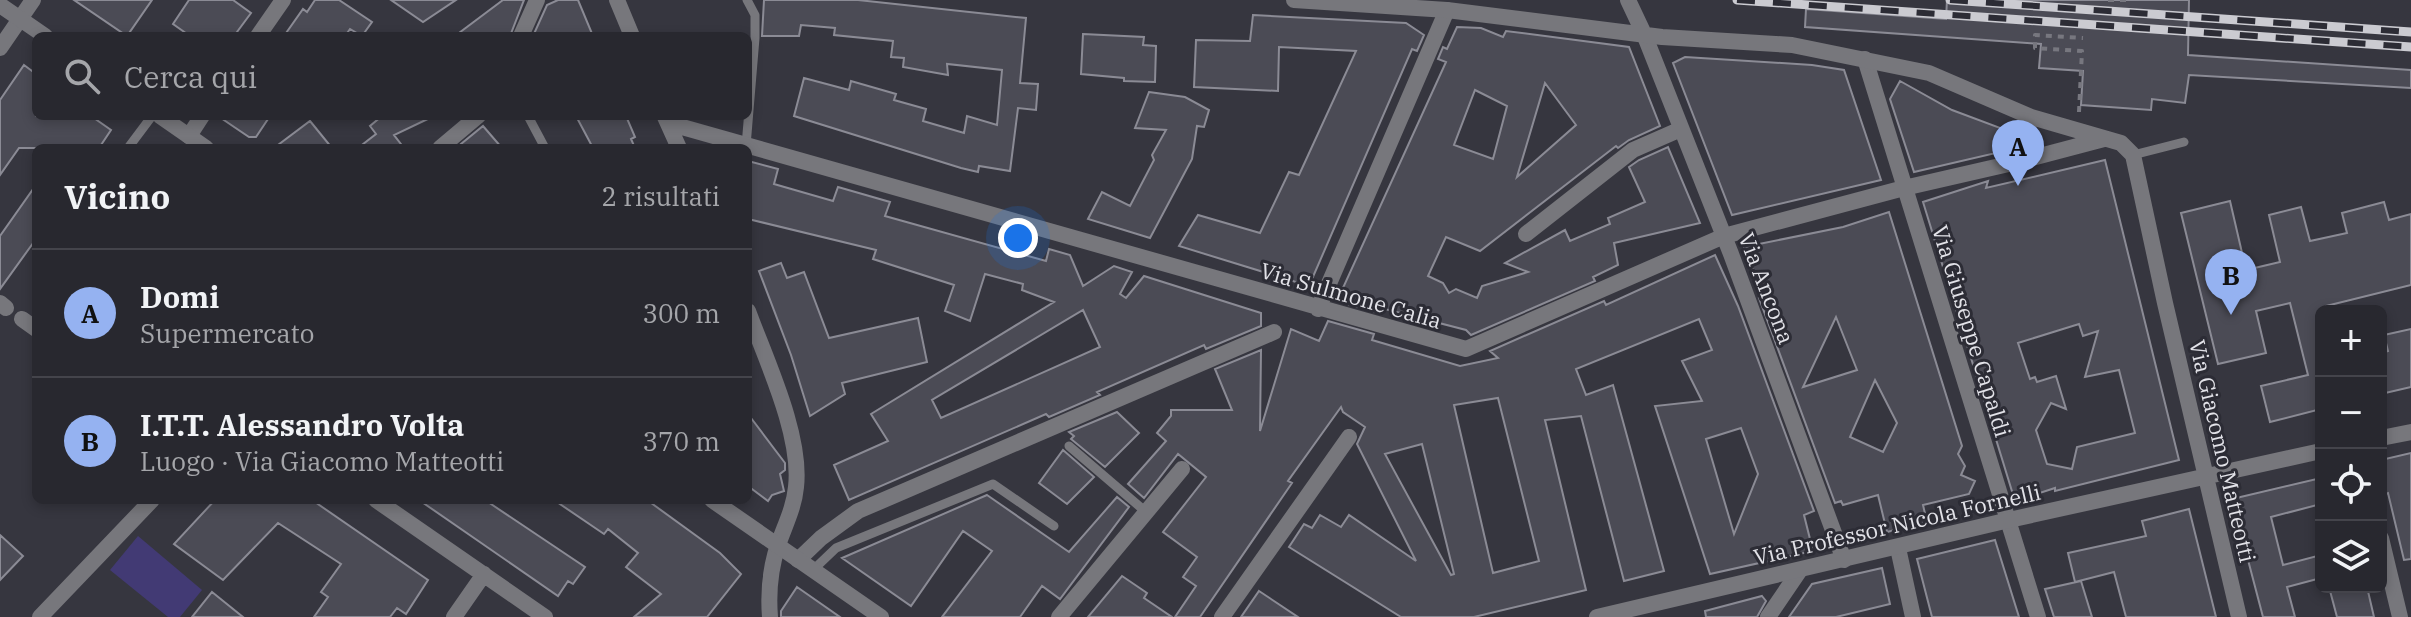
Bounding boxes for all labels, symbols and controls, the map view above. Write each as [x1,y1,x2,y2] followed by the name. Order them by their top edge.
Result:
[32,32,752,120] search box
[60,54,104,98] icon: search
[124,57,257,96] text: Cerca qui
[1992,120,2044,186] pin: A
[64,174,170,218] text: Vicino
[602,179,720,213] text: 2 risultati
[998,218,1038,258] your location
[1926,222,2018,440] street label: Via Giuseppe Capaldi
[1733,228,1801,348] street label: Via Ancona
[2205,249,2257,315] pin: B
[1257,255,1445,335] street label: Via Sulmone Calia
[140,277,219,316] text: Domi
[81,296,99,330] text: A
[642,296,720,330] text: 300 m
[2315,305,2387,593] map controls
[2315,305,2387,377] button: +
[140,316,314,350] text: Supermercato
[2183,337,2263,565] street label: Via Giacomo Matteotti
[2315,377,2387,449] button: −
[140,405,464,444] text: I.T.T. Alessandro Volta
[81,424,99,458] text: B
[642,424,720,458] text: 370 m
[140,444,504,478] text: Luogo · Via Giacomo Matteotti
[2315,449,2387,521] button: locate
[1751,477,2043,571] street label: Via Professor Nicola Fornelli
[2315,521,2387,593] button: layers

